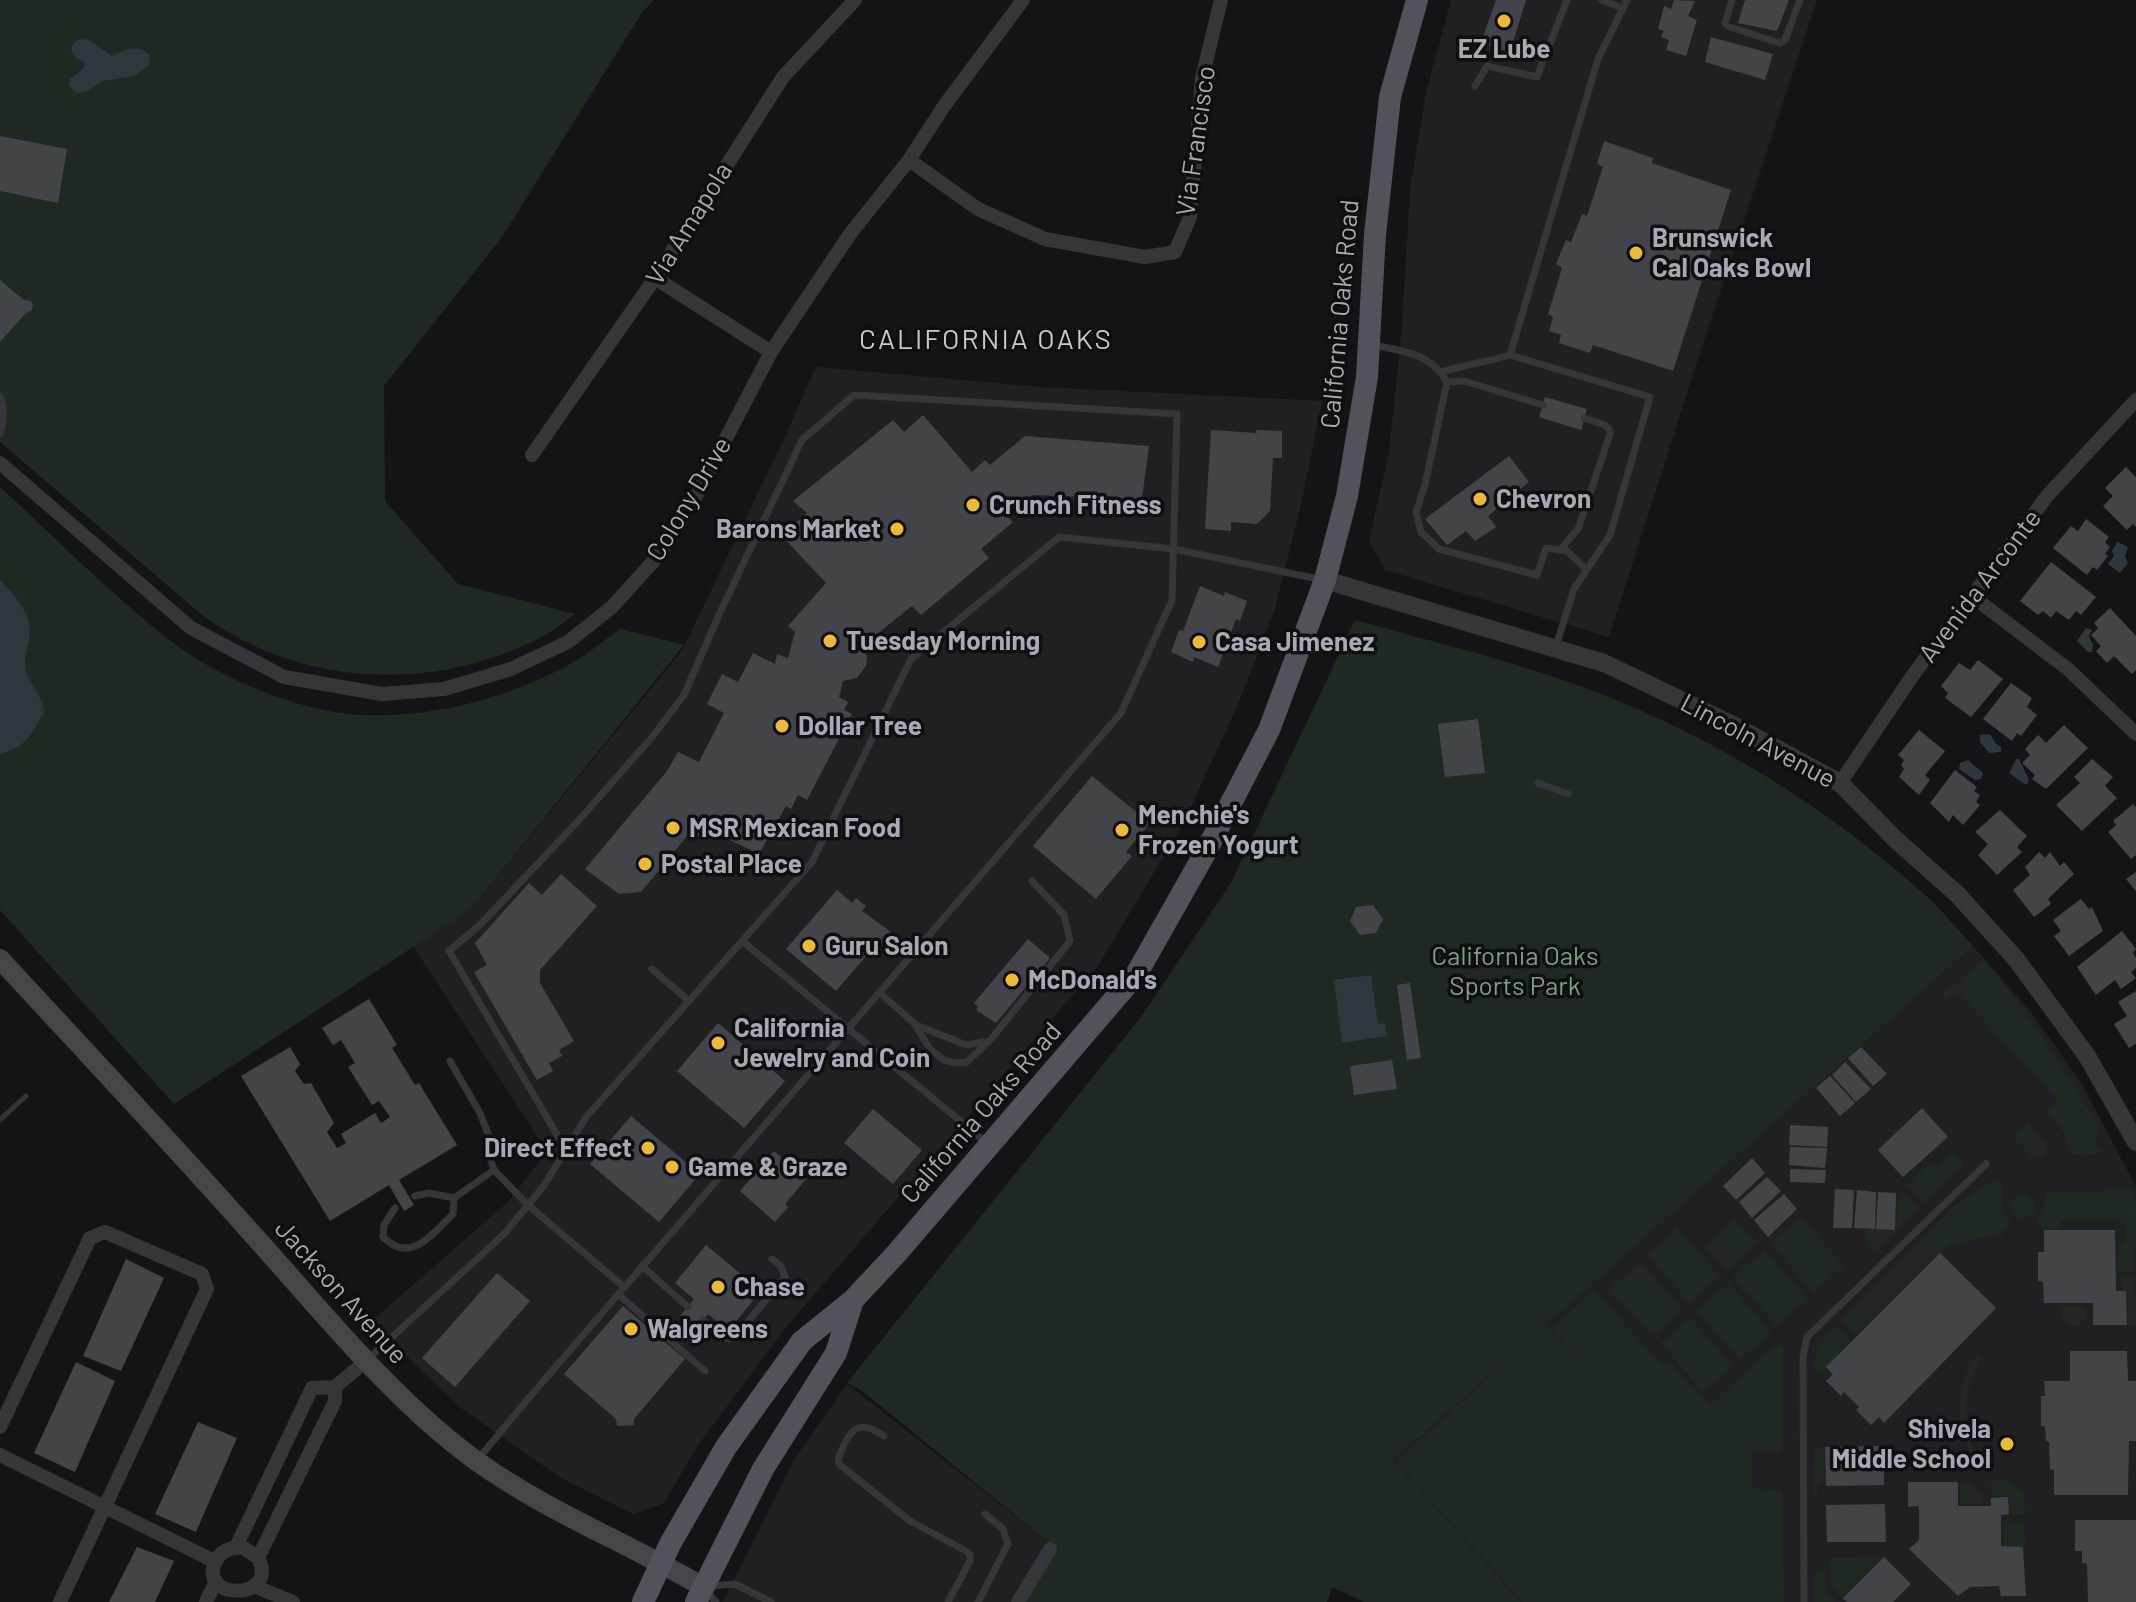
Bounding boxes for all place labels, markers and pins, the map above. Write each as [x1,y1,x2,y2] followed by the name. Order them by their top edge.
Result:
[1495,12,1513,30] marker: EZ Lube
[1458,33,1550,65] place label: EZ Lube
[1652,222,1811,284] place label: Brunswick Cal Oaks Bowl
[1627,244,1645,262] marker: Brunswick Cal Oaks Bowl
[1496,483,1591,515] place label: Chevron
[989,489,1162,521] place label: Crunch Fitness
[1471,490,1489,508] marker: Chevron
[964,496,982,514] marker: Crunch Fitness
[716,513,881,545] place label: Barons Market
[888,520,906,538] marker: Barons Market
[846,625,1040,657] place label: Tuesday Morning
[1215,626,1374,658] place label: Casa Jimenez
[821,632,839,650] marker: Tuesday Morning
[1190,633,1208,651] marker: Casa Jimenez
[798,710,922,742] place label: Dollar Tree
[773,717,791,735] marker: Dollar Tree
[1138,799,1299,860] place label: Menchie's Frozen Yogurt
[689,812,901,844] place label: MSR Mexican Food
[664,819,682,837] marker: MSR Mexican Food
[1113,821,1131,839] marker: Menchie's Frozen Yogurt
[661,848,802,880] place label: Postal Place
[636,855,654,873] marker: Postal Place
[825,930,948,962] place label: Guru Salon
[800,937,818,955] marker: Guru Salon
[1028,964,1157,996] place label: McDonald's
[1003,971,1021,989] marker: McDonald's
[734,1012,930,1074] place label: California Jewelry and Coin
[709,1034,727,1052] marker: California Jewelry and Coin
[484,1132,632,1164] place label: Direct Effect
[639,1139,657,1157] marker: Direct Effect
[688,1151,848,1183] place label: Game & Graze
[663,1158,681,1176] marker: Game & Graze
[734,1271,805,1303] place label: Chase
[709,1278,727,1296] marker: Chase
[647,1313,768,1345] place label: Walgreens
[622,1320,640,1338] marker: Walgreens
[1832,1413,1991,1474] place label: Shivela Middle School
[1998,1435,2016,1453] marker: Shivela Middle School

